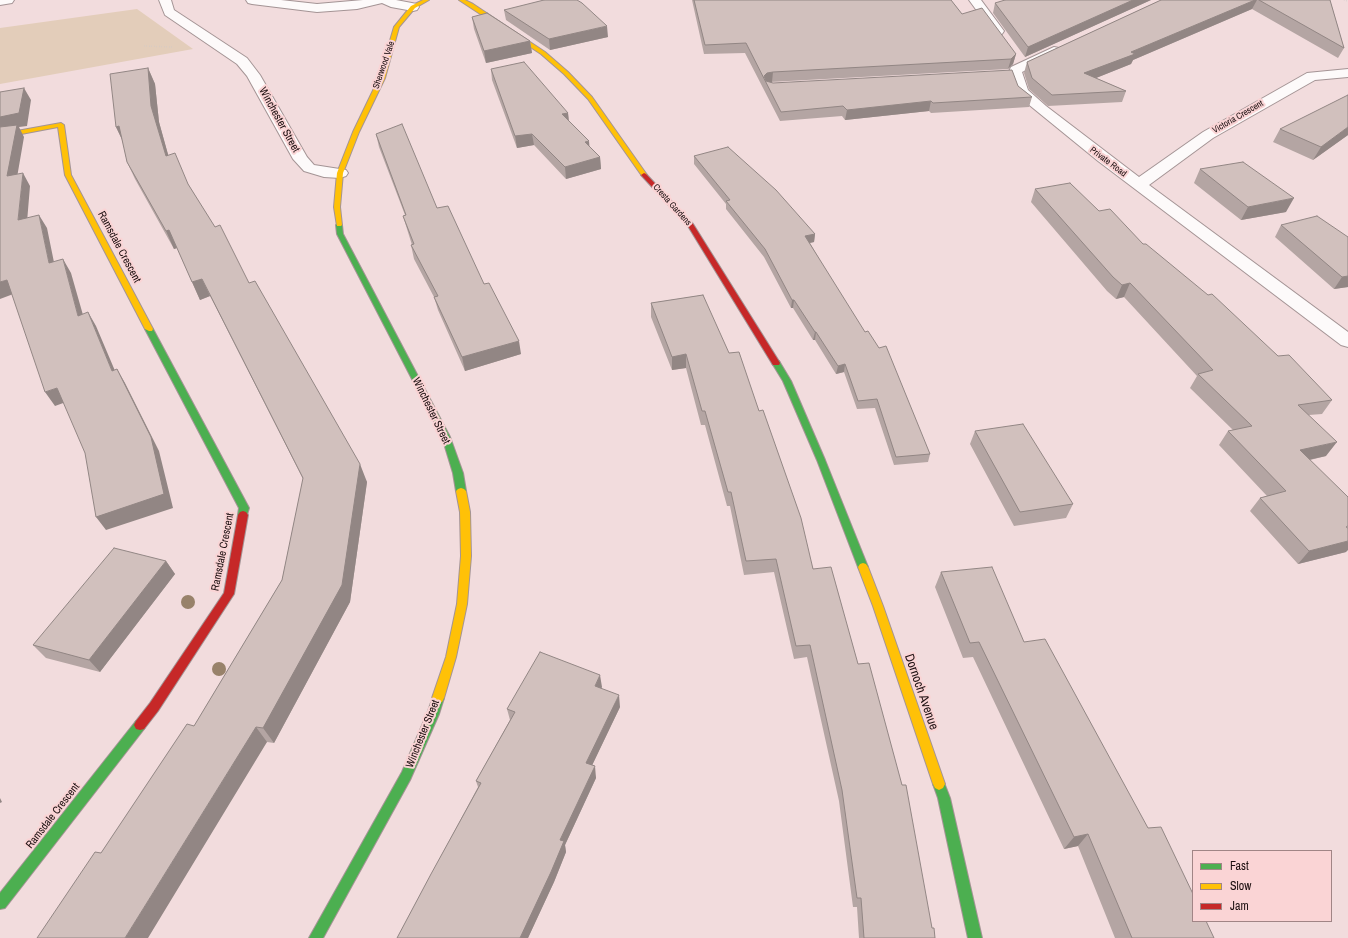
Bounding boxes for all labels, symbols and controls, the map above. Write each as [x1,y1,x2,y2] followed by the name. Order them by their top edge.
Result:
[371,40,397,90] street label: Sherwood Vale
[256,85,302,155] street label: Winchester Street
[1211,98,1265,136] street label: Victoria Crescent
[1088,145,1128,179] street label: Private Road
[651,182,693,228] street label: Cresta Gardens
[95,209,143,285] street label: Ramsdale Crescent
[409,376,453,446] street label: Winchester Street
[209,512,237,592] street label: Ramsdale Crescent
[901,652,941,732] street label: Dornoch Avenue
[403,698,443,770] street label: Winchester Street
[23,781,83,851] street label: Ramsdale Crescent
[1192,850,1332,922] legend
[1230,858,1249,874] text: Fast
[1230,878,1251,894] text: Slow
[1230,898,1249,914] text: Jam

